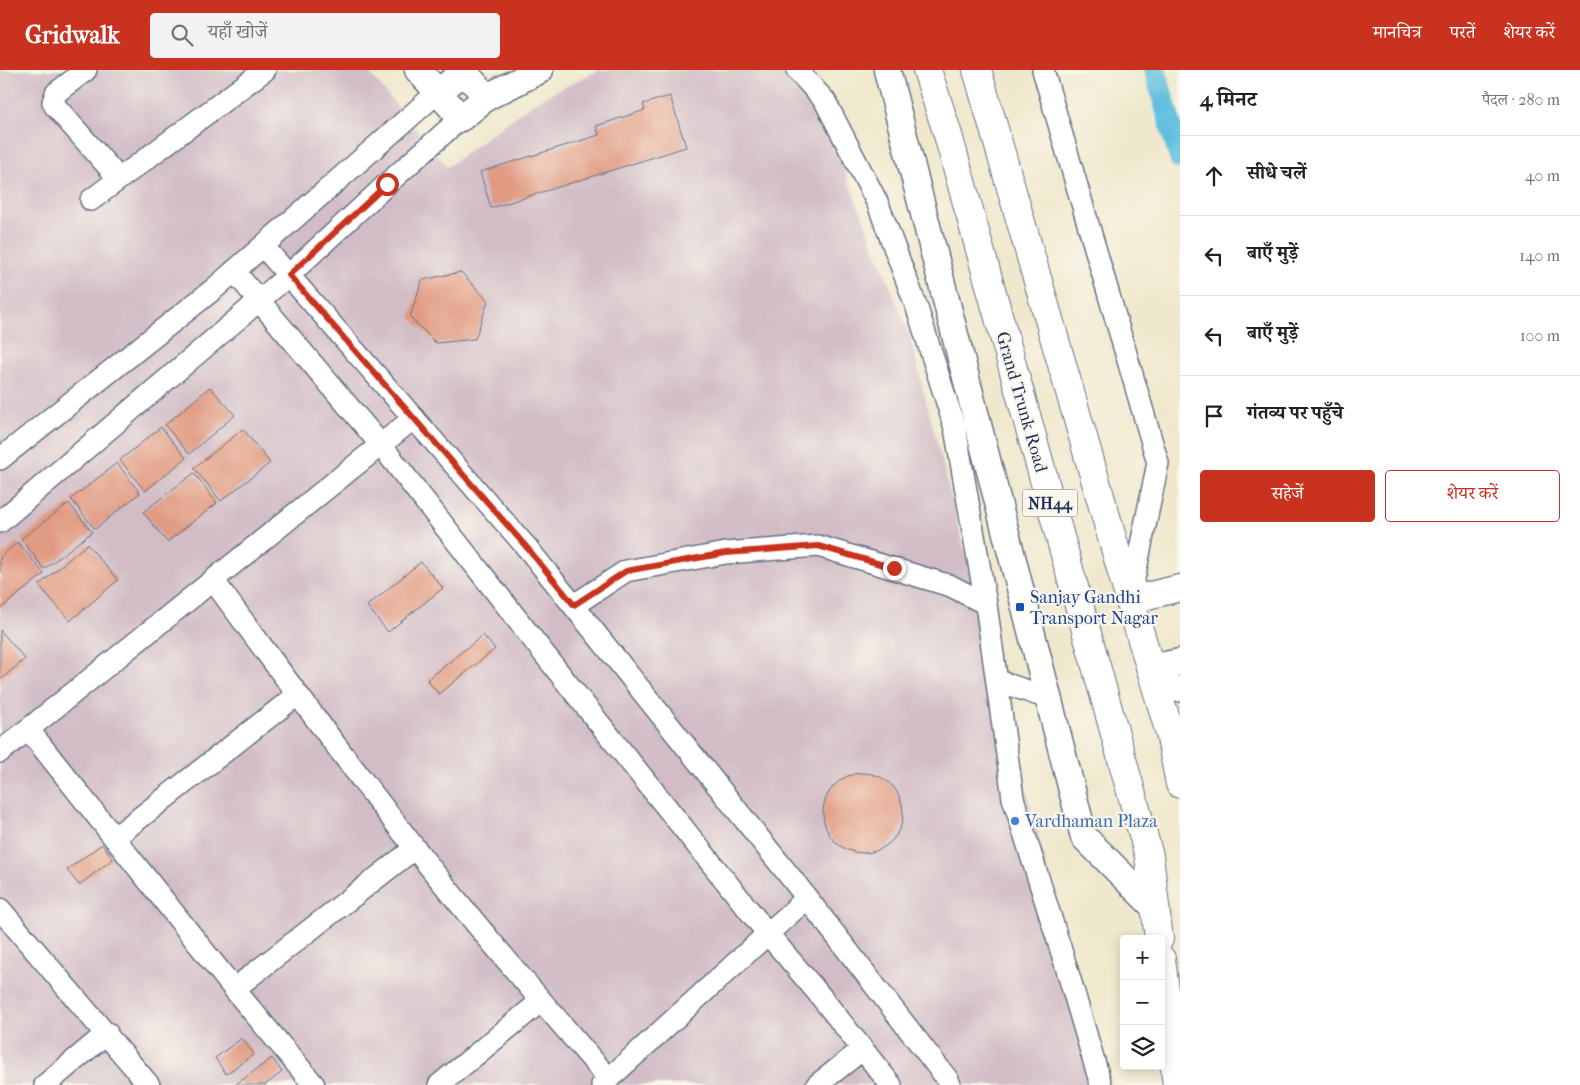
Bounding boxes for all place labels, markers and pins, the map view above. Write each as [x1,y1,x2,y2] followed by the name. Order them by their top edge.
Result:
[1030,587,1158,629] place label: Sanjay Gandhi Transport Nagar
[1014,601,1026,613] marker: Sanjay Gandhi Transport Nagar
[1024,811,1158,832] place label: Vardhaman Plaza
[1009,815,1021,827] marker: Vardhaman Plaza

